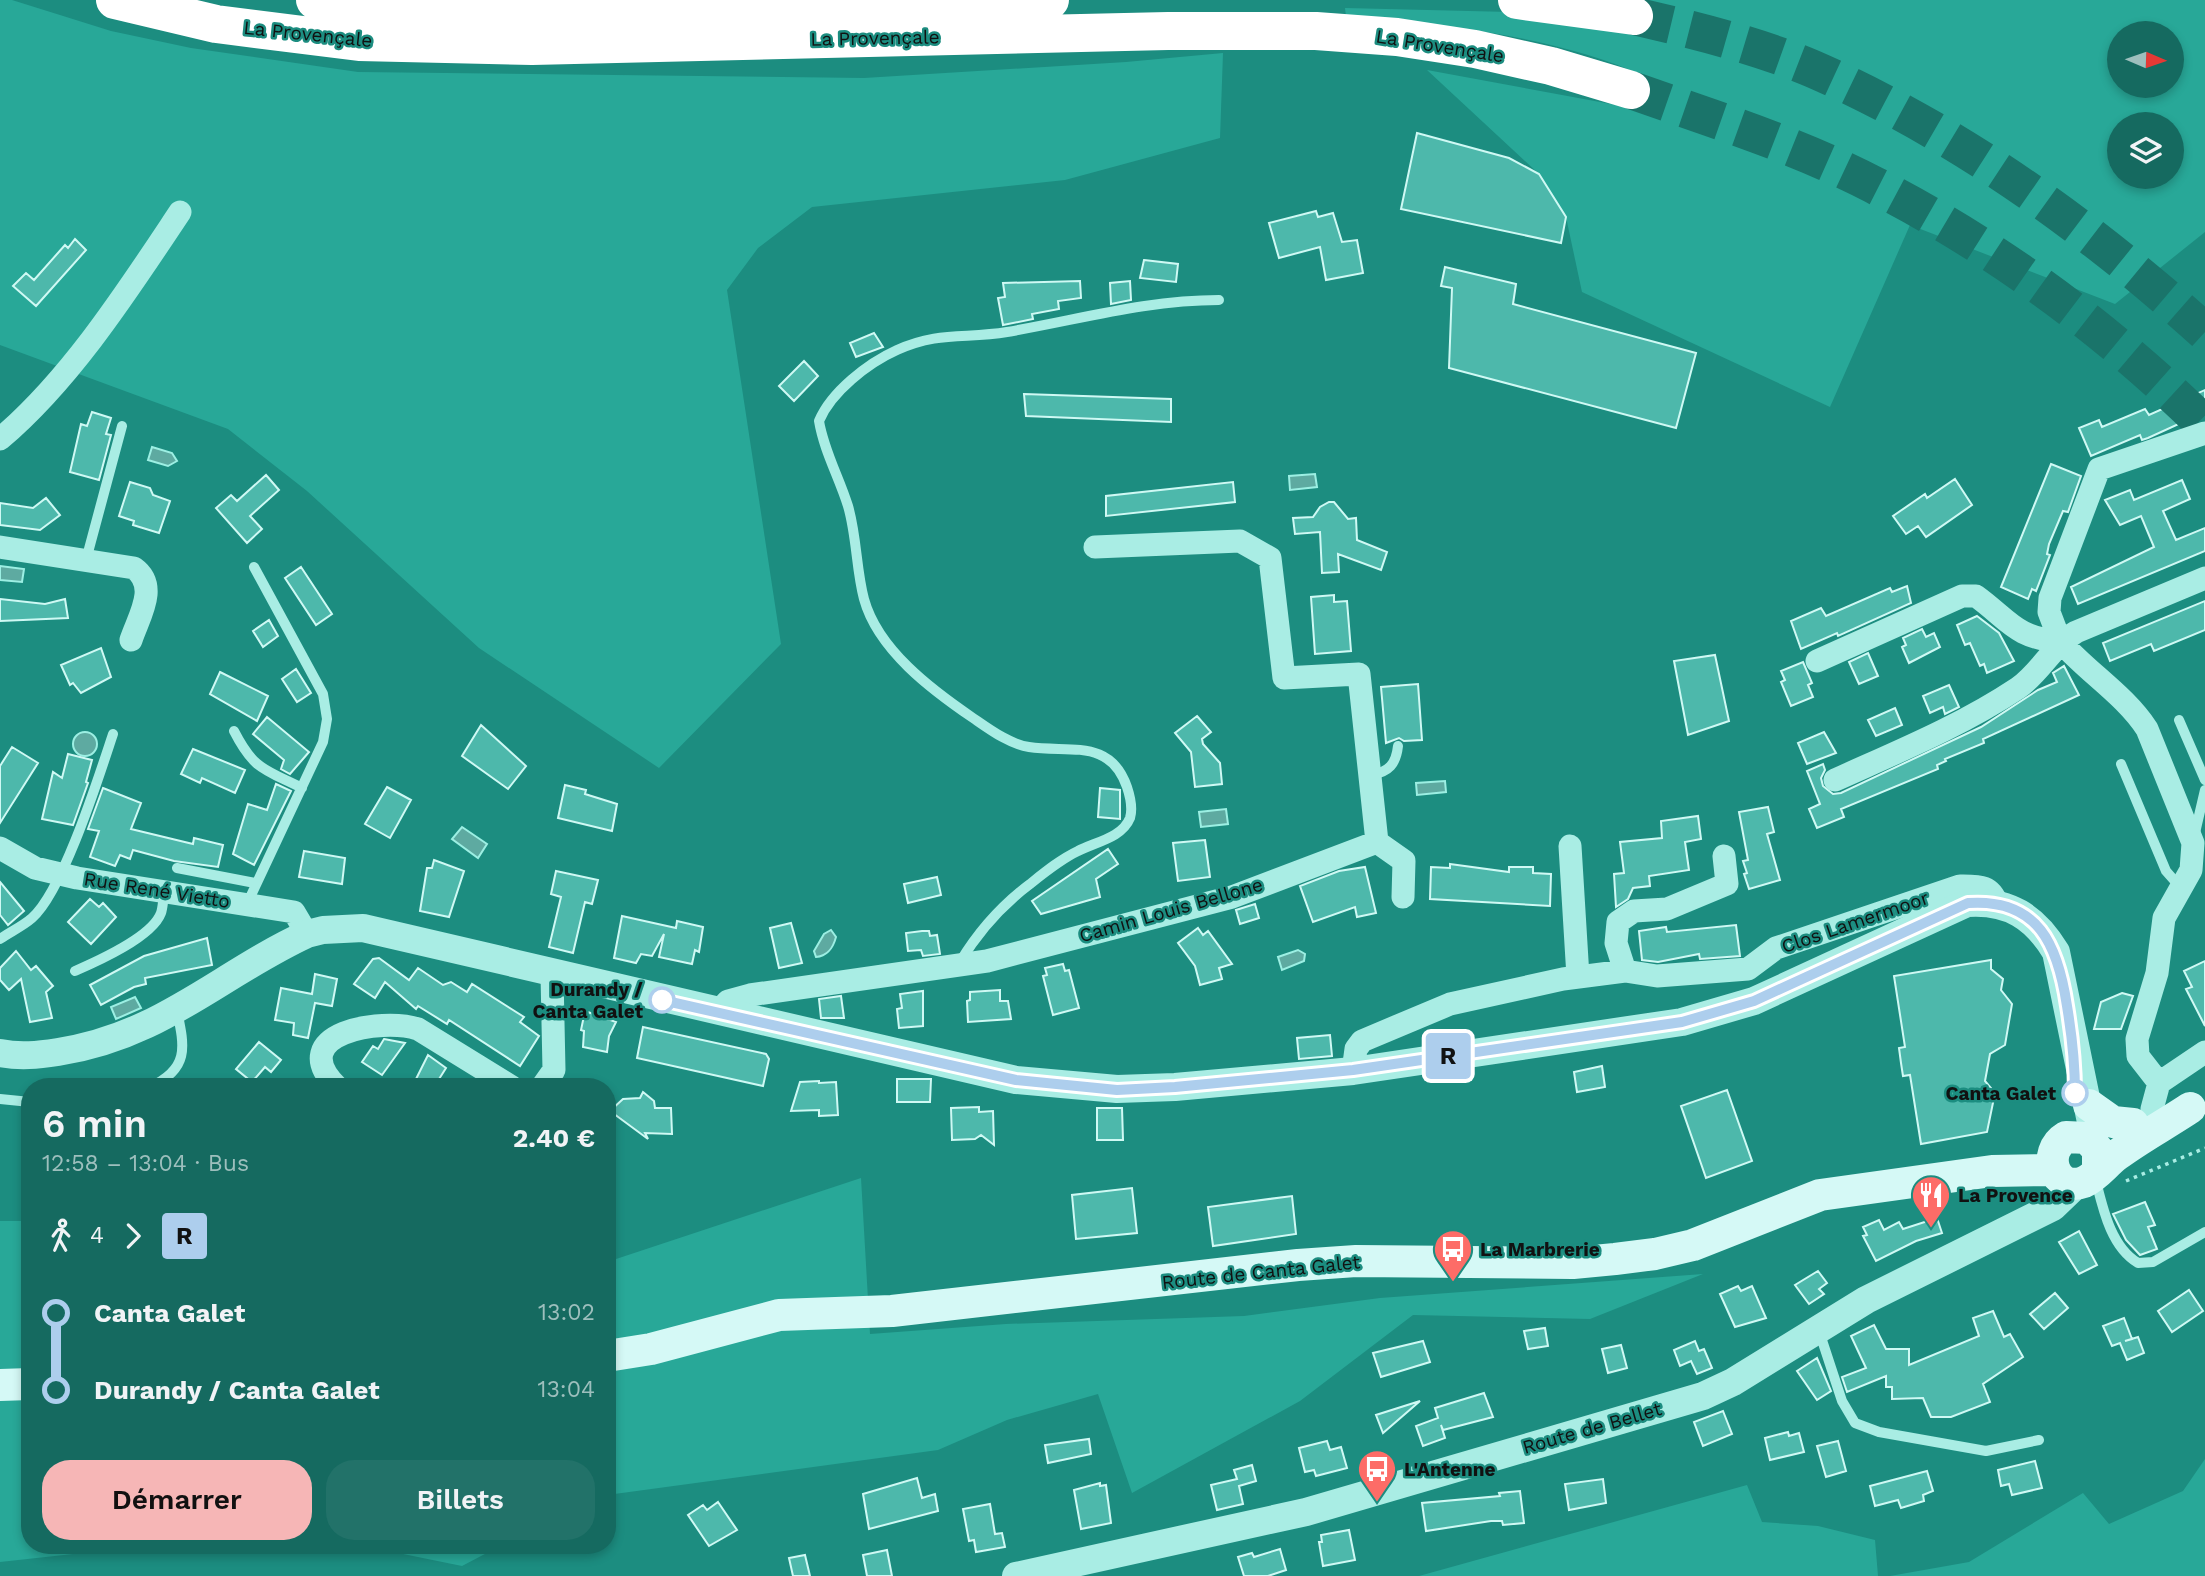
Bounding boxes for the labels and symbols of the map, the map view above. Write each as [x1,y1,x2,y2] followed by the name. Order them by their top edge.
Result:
[242,16,374,52] street label: La Provençale
[2107,21,2184,98] north arrow
[810,25,940,51] street label: La Provençale
[1374,25,1506,67] street label: La Provençale
[82,867,232,913] street label: Rue René Vietto
[1076,873,1266,947] street label: Camin Louis Bellone
[1778,886,1932,958] street label: Clos Lamermoor
[532,978,644,1023] place label: Durandy / Canta Galet
[649,987,675,1013] marker: Durandy / Canta Galet
[1425,1033,1471,1079] line badge: R
[2062,1080,2088,1106] marker: Canta Galet
[1945,1082,2057,1105] place label: Canta Galet
[1910,1174,1952,1229] restaurant icon: La Provence
[1958,1184,2073,1207] place label: La Provence
[1432,1228,1474,1283] bus stop icon: La Marbrerie
[1480,1238,1600,1261] place label: La Marbrerie
[1161,1250,1361,1294] street label: Route de Canta Galet
[1520,1397,1664,1459] street label: Route de Bellet
[1356,1448,1398,1503] bus stop icon: L'Antenne
[1404,1458,1495,1481] place label: L'Antenne

